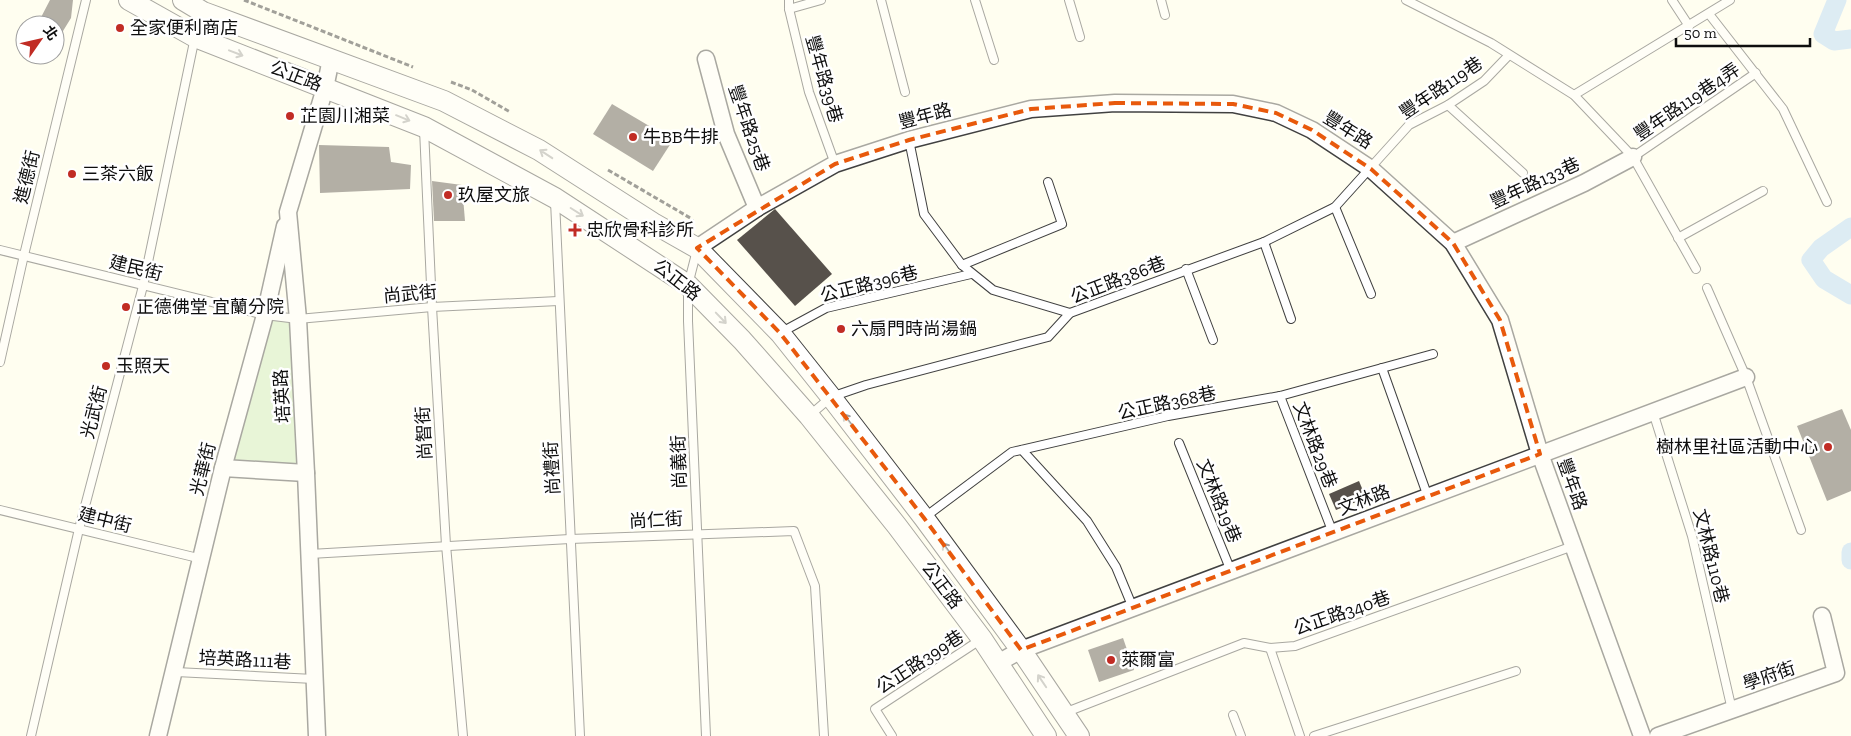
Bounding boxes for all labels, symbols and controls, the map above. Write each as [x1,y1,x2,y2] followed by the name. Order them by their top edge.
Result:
[15,15,65,65] north arrow
[1676,15,1810,47] scale bar
[130,17,238,39] place label: 全家便利商店
[39,22,61,44] text: 北
[114,22,126,34] marker: 全家便利商店
[1684,24,1717,42] text: 50 m
[801,33,847,125] street label: 豐年路39巷
[227,49,243,58] one-way arrow
[1395,52,1487,124] street label: 豐年路119巷
[267,56,325,96] street label: 公正路
[1630,58,1744,146] street label: 豐年路119巷4弄
[724,82,774,174] street label: 豐年路25巷
[896,98,954,134] street label: 豐年路
[300,105,390,127] place label: 芷園川湘菜
[1319,106,1377,154] street label: 豐年路
[284,110,296,122] marker: 芷園川湘菜
[395,114,410,124] one-way arrow
[643,126,719,148] place label: 牛BB牛排
[627,131,639,143] marker: 牛BB牛排
[10,148,44,206] street label: 進德街
[539,149,553,160] one-way arrow
[1487,153,1583,213] street label: 豐年路133巷
[82,163,154,185] place label: 三茶六飯
[66,168,78,180] marker: 三茶六飯
[458,184,530,206] place label: 玖屋文旅
[442,189,454,201] marker: 玖屋文旅
[569,207,583,217] one-way arrow
[586,219,694,241] place label: 忠欣骨科診所
[568,223,582,237] marker: 忠欣骨科診所
[107,251,165,285] street label: 建民街
[1067,252,1169,308] street label: 公正路386巷
[649,255,705,305] street label: 公正路
[818,261,920,307] street label: 公正路396巷
[382,281,438,307] street label: 尚武街
[136,296,284,318] place label: 正德佛堂 宜蘭分院
[120,301,132,313] marker: 正德佛堂 宜蘭分院
[715,312,727,325] one-way arrow
[851,318,977,340] place label: 六扇門時尚湯鍋
[835,323,847,335] marker: 六扇門時尚湯鍋
[116,355,170,377] place label: 玉照天
[100,360,112,372] marker: 玉照天
[270,368,294,424] street label: 培英路
[1116,382,1218,424] street label: 公正路368巷
[76,383,112,441] street label: 光武街
[1288,399,1342,491] street label: 文林路29巷
[412,405,436,461] street label: 尚智街
[843,414,854,427] one-way arrow
[667,435,691,489] street label: 尚義街
[1656,436,1818,458] place label: 樹林里社區活動中心
[186,440,220,498] street label: 光華街
[540,440,564,496] street label: 尚禮街
[1822,441,1834,453] marker: 樹林里社區活動中心
[1552,455,1592,513] street label: 豐年路
[1192,456,1246,546] street label: 文林路19巷
[1335,480,1393,520] street label: 文林路
[76,503,134,537] street label: 建中街
[1689,507,1733,605] street label: 文林路110巷
[628,508,684,532] street label: 尚仁街
[942,542,952,556] one-way arrow
[917,557,967,613] street label: 公正路
[1291,586,1393,640] street label: 公正路340巷
[872,626,968,698] street label: 公正路399巷
[198,647,292,673] street label: 培英路111巷
[1121,649,1175,671] place label: 萊爾富
[1105,654,1117,666] marker: 萊爾富
[1740,657,1798,695] street label: 學府街
[1037,674,1047,688] one-way arrow

